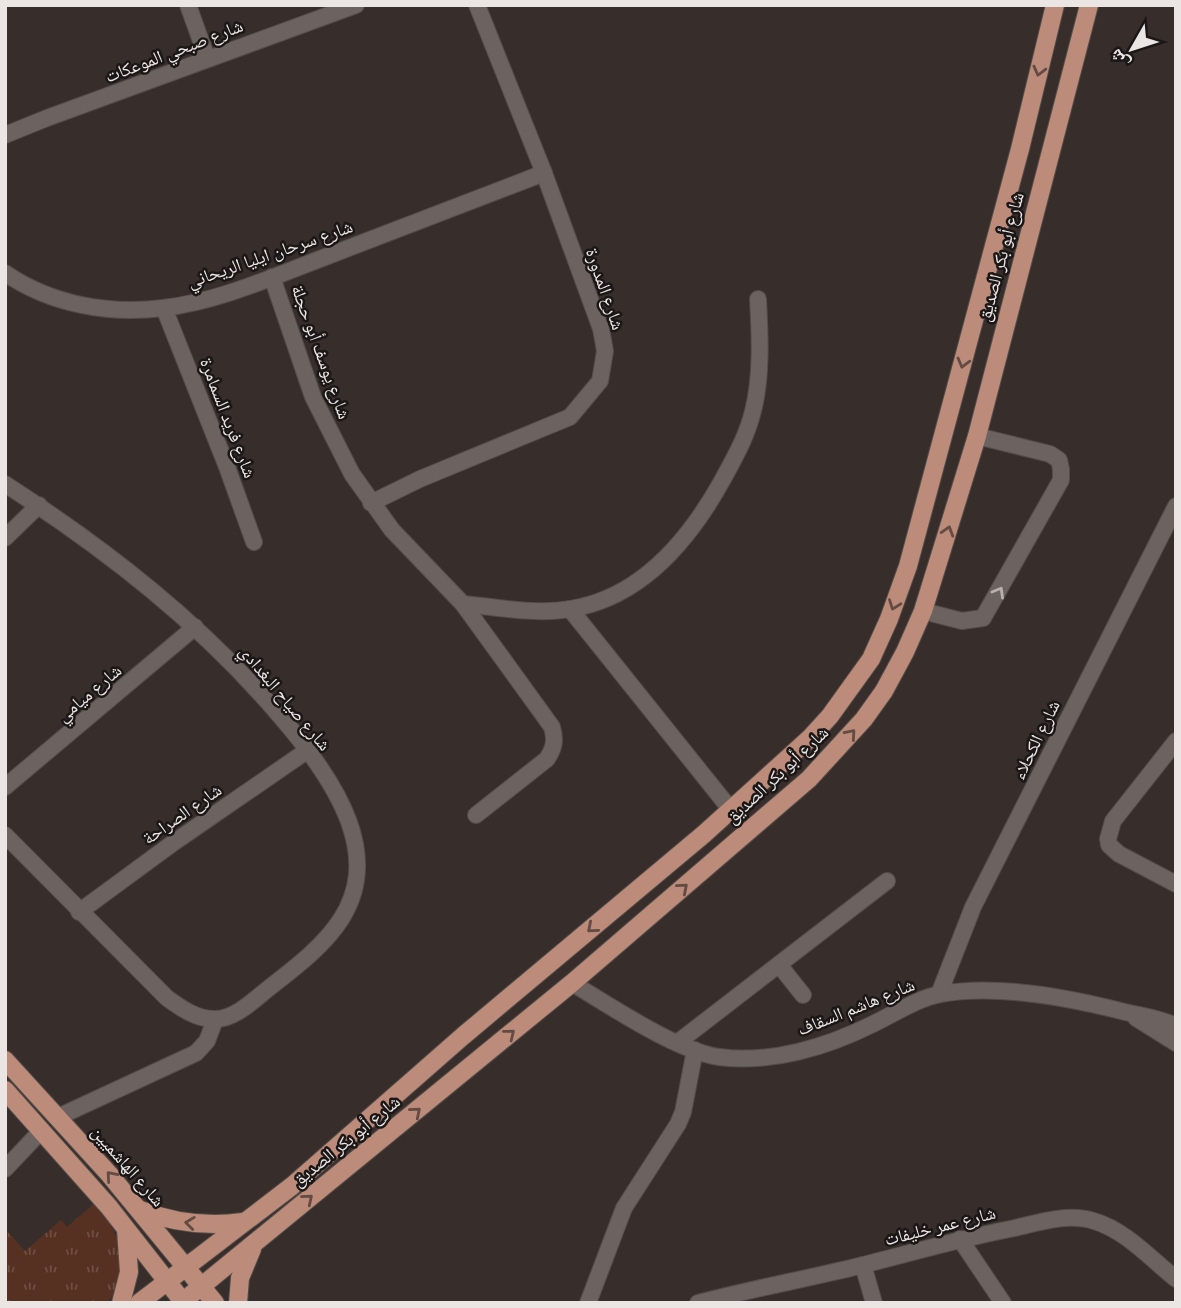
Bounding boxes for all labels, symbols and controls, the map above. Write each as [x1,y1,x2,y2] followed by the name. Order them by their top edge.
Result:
[1097,14,1167,84] north arrow
[102,15,247,91] street label: شارع صبحي الموعكات
[1104,44,1134,74] text: ش
[1033,65,1047,77] one-way arrow
[973,190,1029,324] street label: شارع أبو بكر الصديق
[184,215,357,296] street label: شارع سرحان ايليا الريحاني
[581,245,629,333] street label: شارع المدورة
[286,282,356,422] street label: شارع يوسف أبو حجلة
[195,355,261,481] street label: شارع فريد السمامرة
[957,357,971,369] one-way arrow
[939,525,954,537] one-way arrow
[991,586,1004,599] one-way arrow
[888,598,902,610] one-way arrow
[232,641,336,758] street label: شارع صياح البغدادي
[52,659,128,729] street label: شارع ميامي
[1007,697,1065,783] street label: شارع الكحلاء
[721,722,833,828] street label: شارع أبو بكر الصديق
[843,730,855,743] one-way arrow
[138,779,226,849] street label: شارع الصراحة
[675,884,688,896] one-way arrow
[587,920,600,932] one-way arrow
[794,974,918,1041] street label: شارع هاشم السقاف
[502,1030,514,1043] one-way arrow
[287,1091,405,1191] street label: شارع أبو بكر الصديق
[408,1108,421,1120] one-way arrow
[87,1121,169,1211] street label: شارع الهاشميين
[107,1171,119,1184] one-way arrow
[300,1195,312,1208] one-way arrow
[882,1202,998,1250] street label: شارع عمر خليفات
[184,1215,196,1230] one-way arrow

